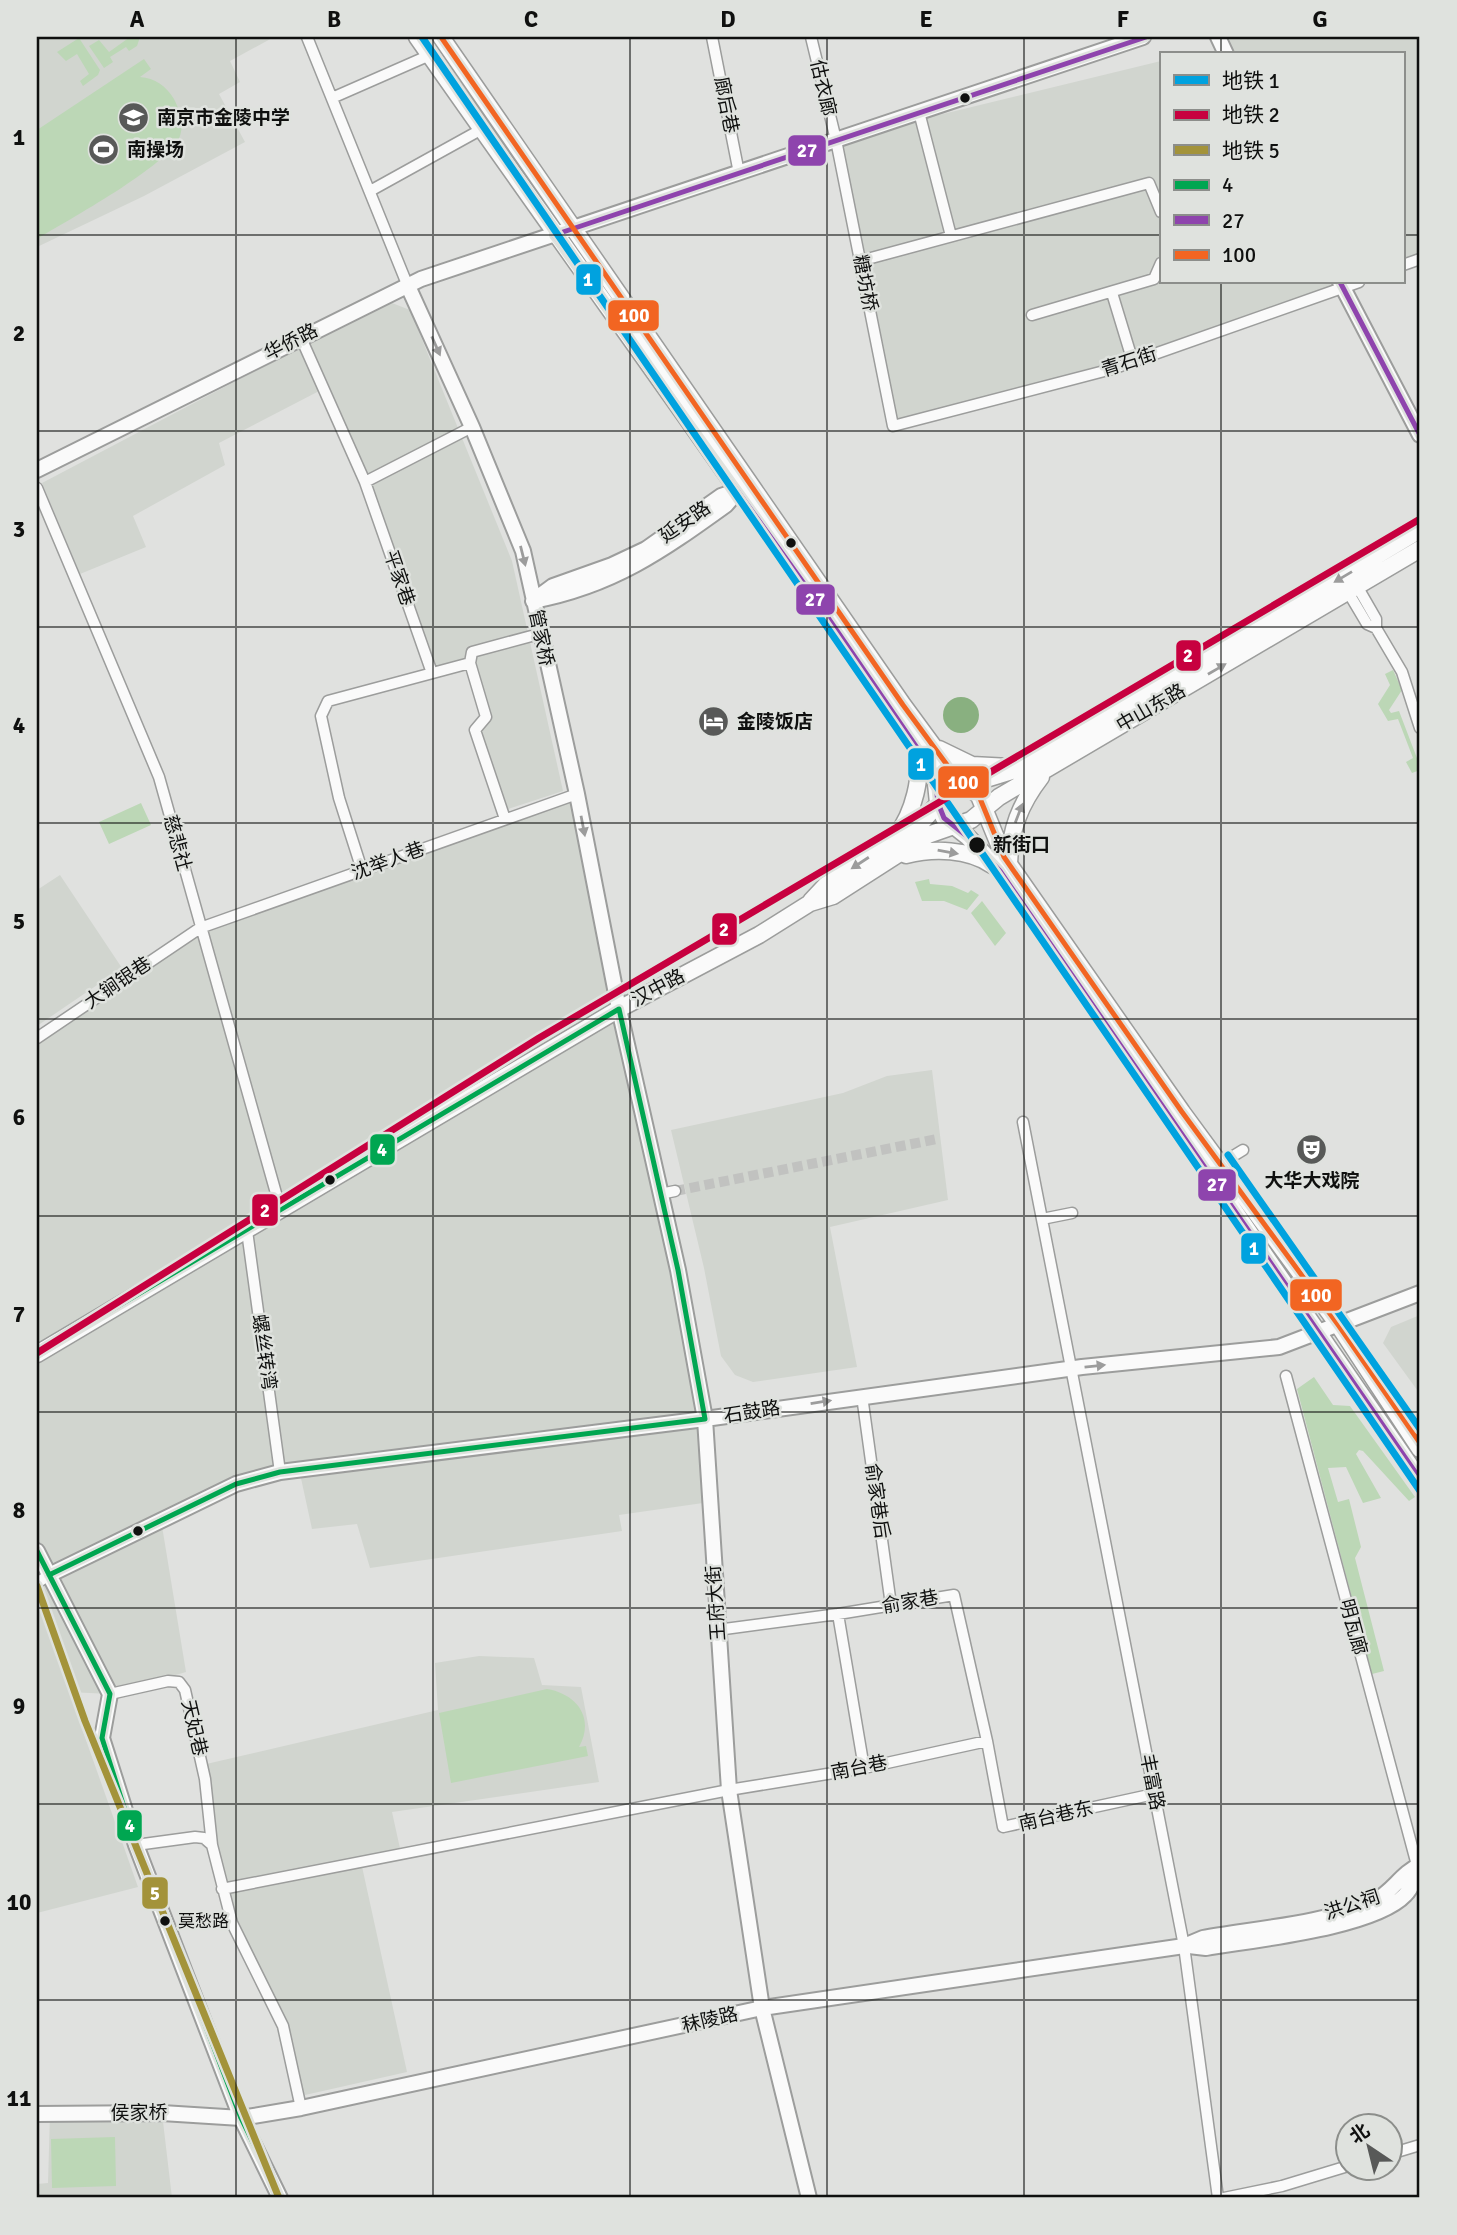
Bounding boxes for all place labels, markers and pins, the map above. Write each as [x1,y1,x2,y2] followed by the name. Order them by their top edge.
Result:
[958,91,972,105] unlabelled marker
[117,101,151,135] school or university icon: 南京市金陵中学
[157,106,290,130] place label: 南京市金陵中学
[87,133,121,167] sports icon: 南操场
[127,138,184,162] place label: 南操场
[784,536,798,550] unlabelled marker
[697,705,731,739] hotel icon: 金陵饭店
[737,710,813,734] place label: 金陵饭店
[993,833,1050,857] place label: 新街口
[967,835,987,855] marker: 新街口
[1295,1133,1329,1167] theatre icon: 大华大戏院
[1264,1169,1360,1193] place label: 大华大戏院
[323,1173,337,1187] unlabelled marker
[131,1524,145,1538] unlabelled marker
[178,1911,229,1932] place label: 莫愁路
[158,1914,172,1928] marker: 莫愁路

